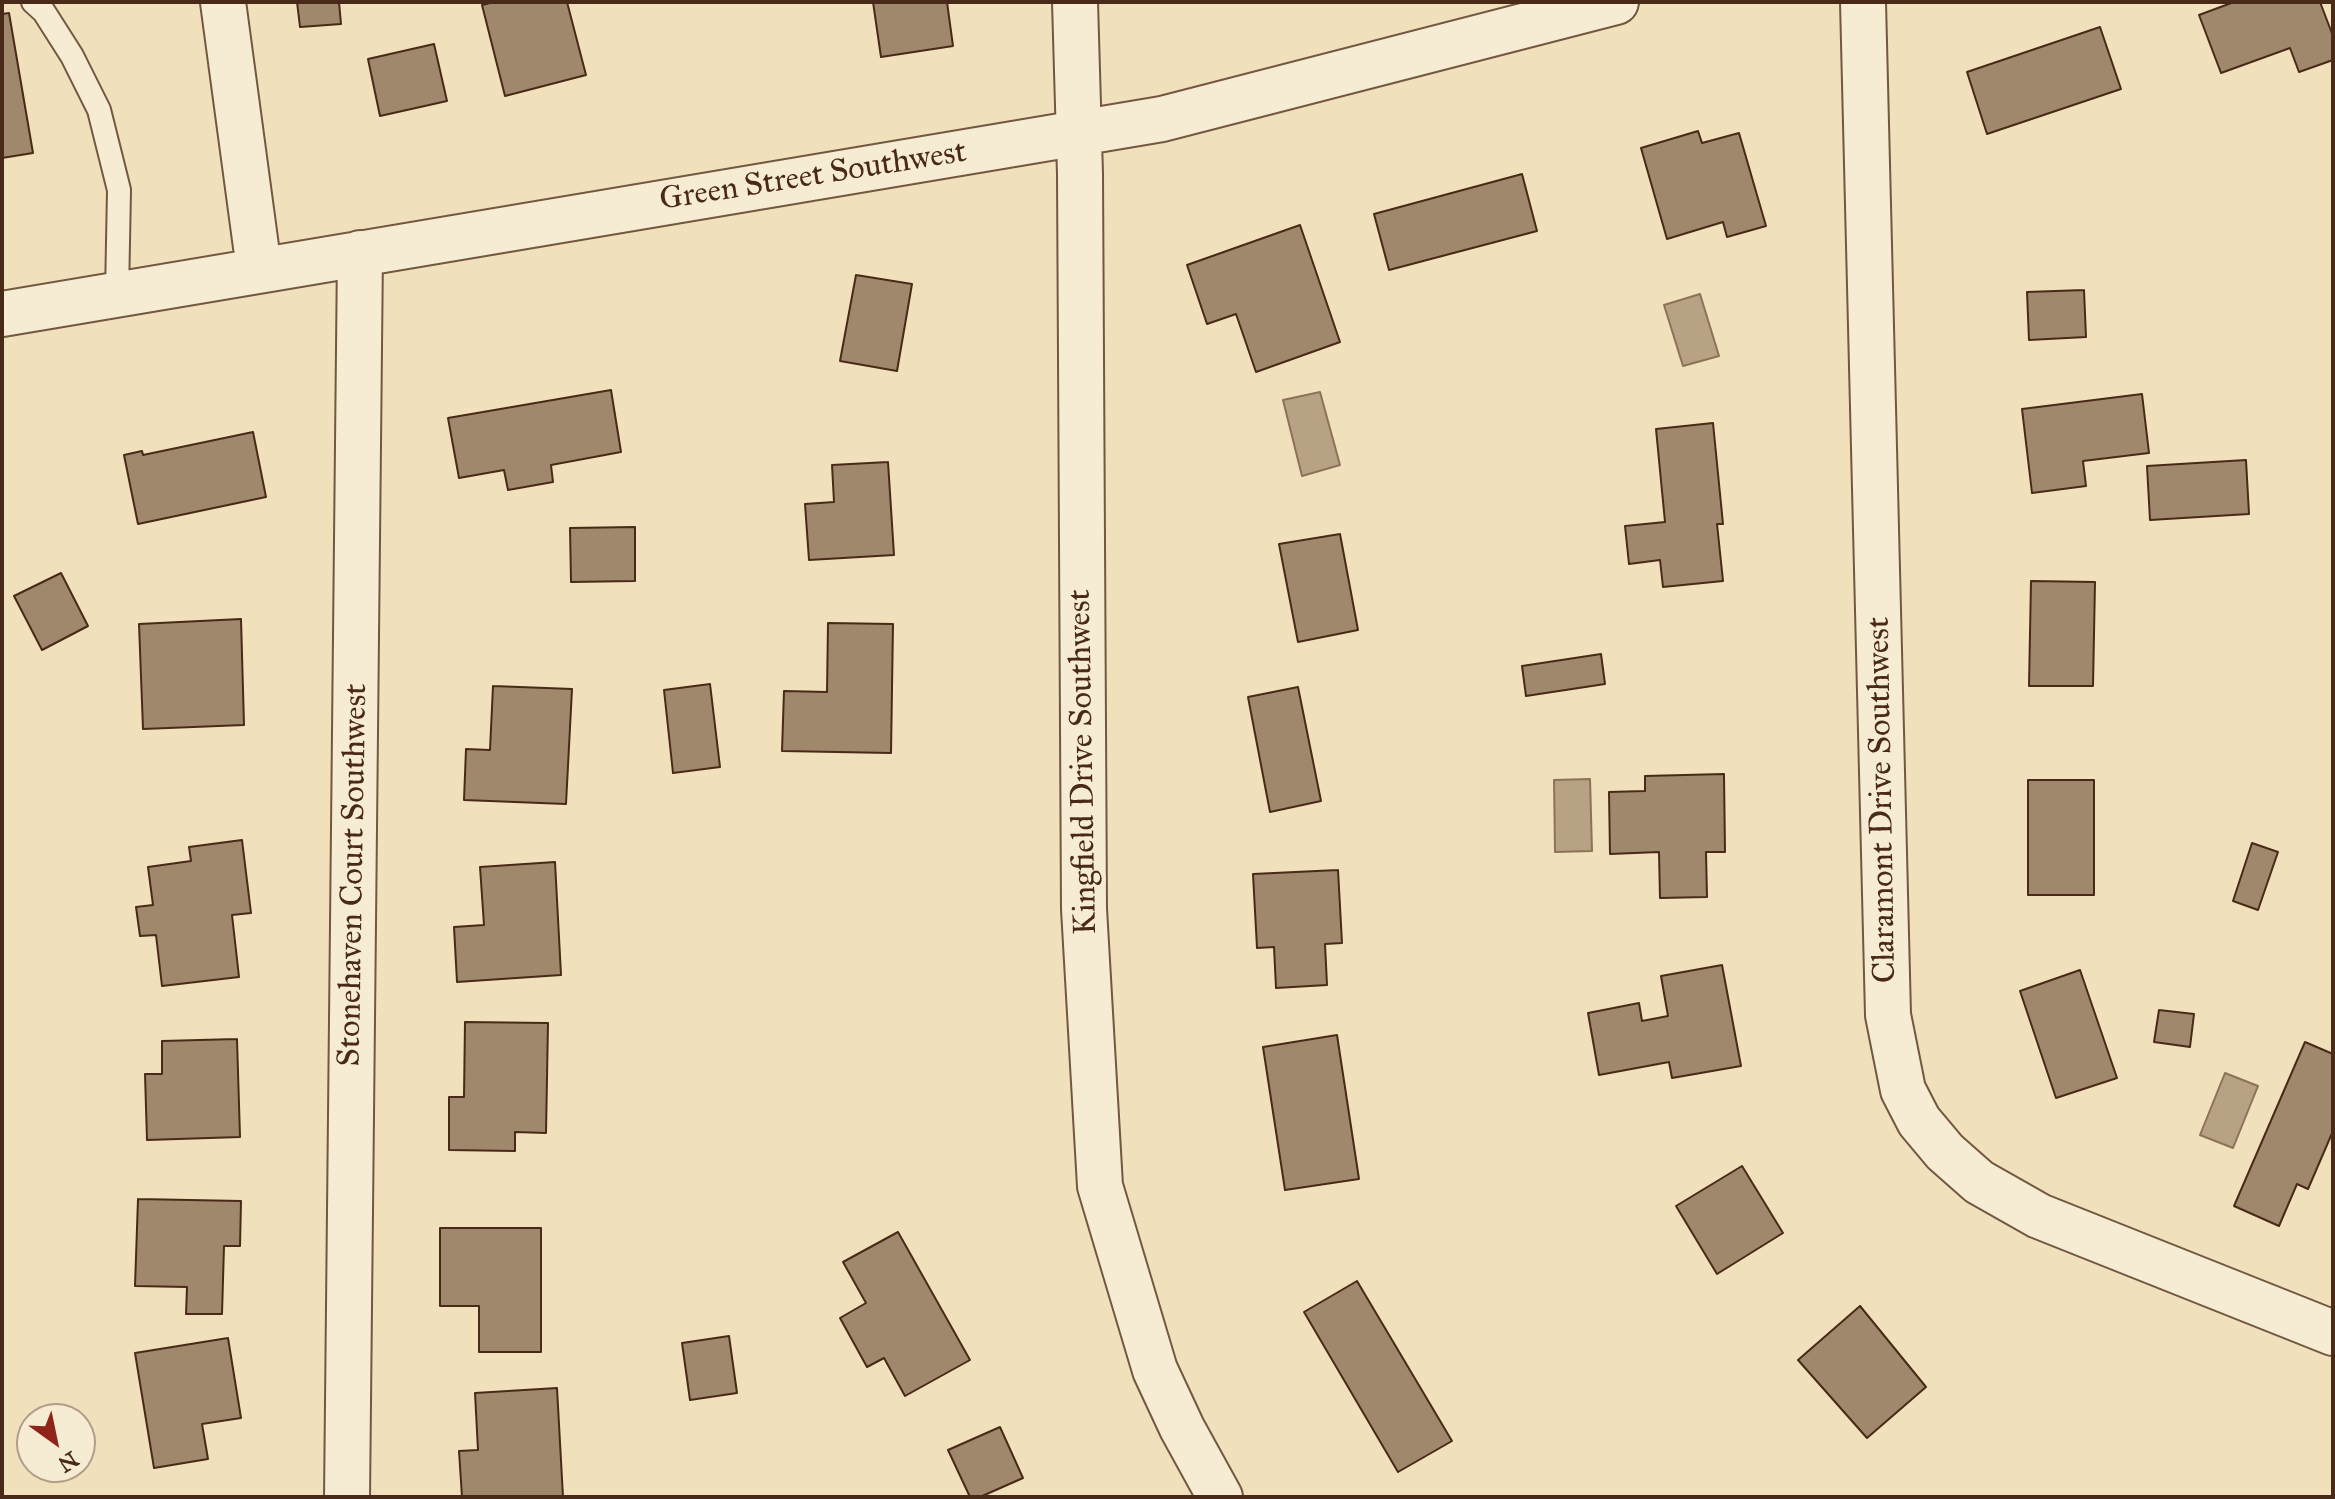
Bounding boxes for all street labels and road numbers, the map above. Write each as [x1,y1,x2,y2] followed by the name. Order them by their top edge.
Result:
[657,134,969,220] street label: Green Street Southwest
[1062,589,1106,935] street label: Kingfield Drive Southwest
[1861,616,1905,984] street label: Claramont Drive Southwest
[331,683,377,1067] street label: Stonehaven Court Southwest

